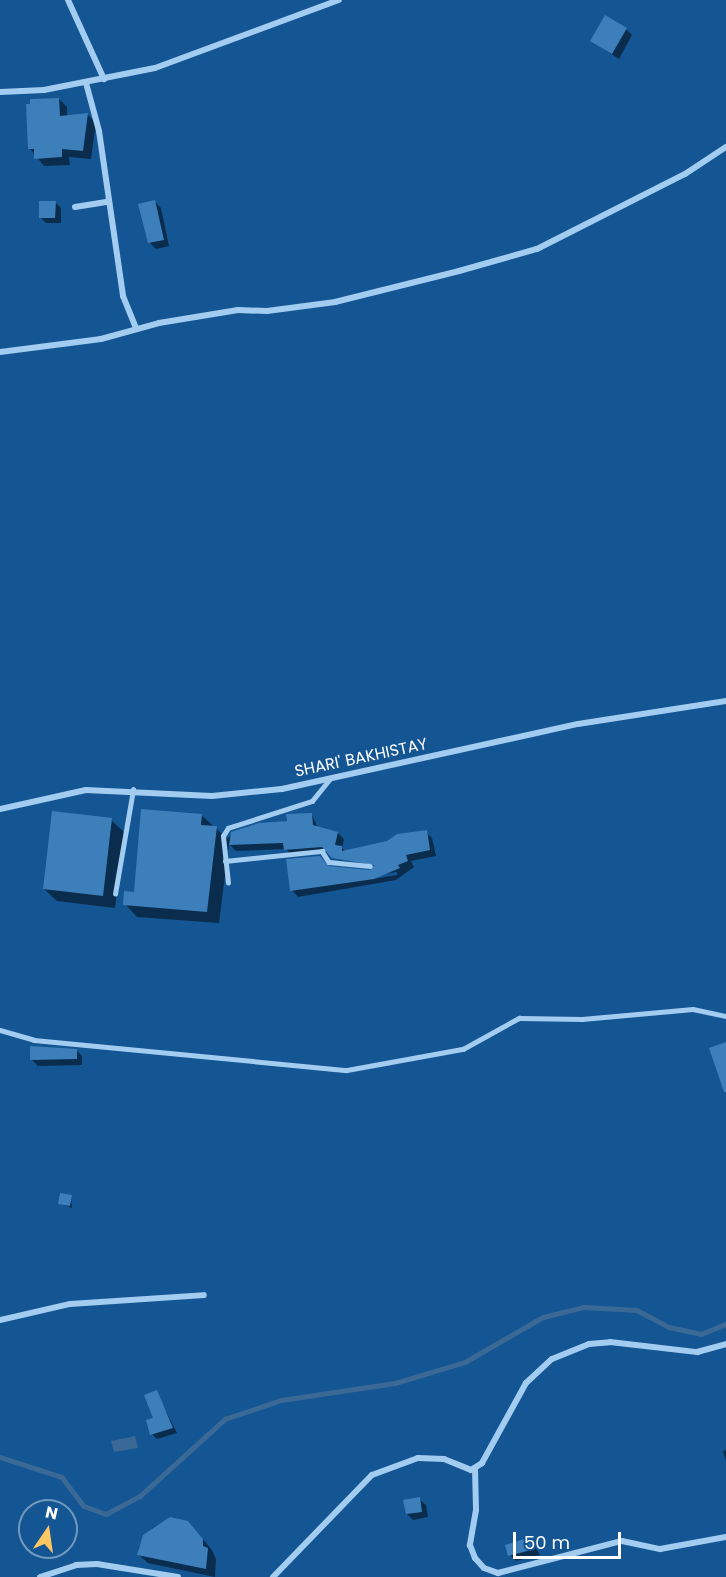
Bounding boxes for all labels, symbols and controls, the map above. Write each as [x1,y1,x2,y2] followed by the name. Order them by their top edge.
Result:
[293,735,429,781] street label: SHARI' BAKHISTAY
[18,1499,78,1559] north arrow
[43,1500,60,1525] text: N
[516,1520,624,1558] scale bar
[524,1530,570,1555] text: 50 m

